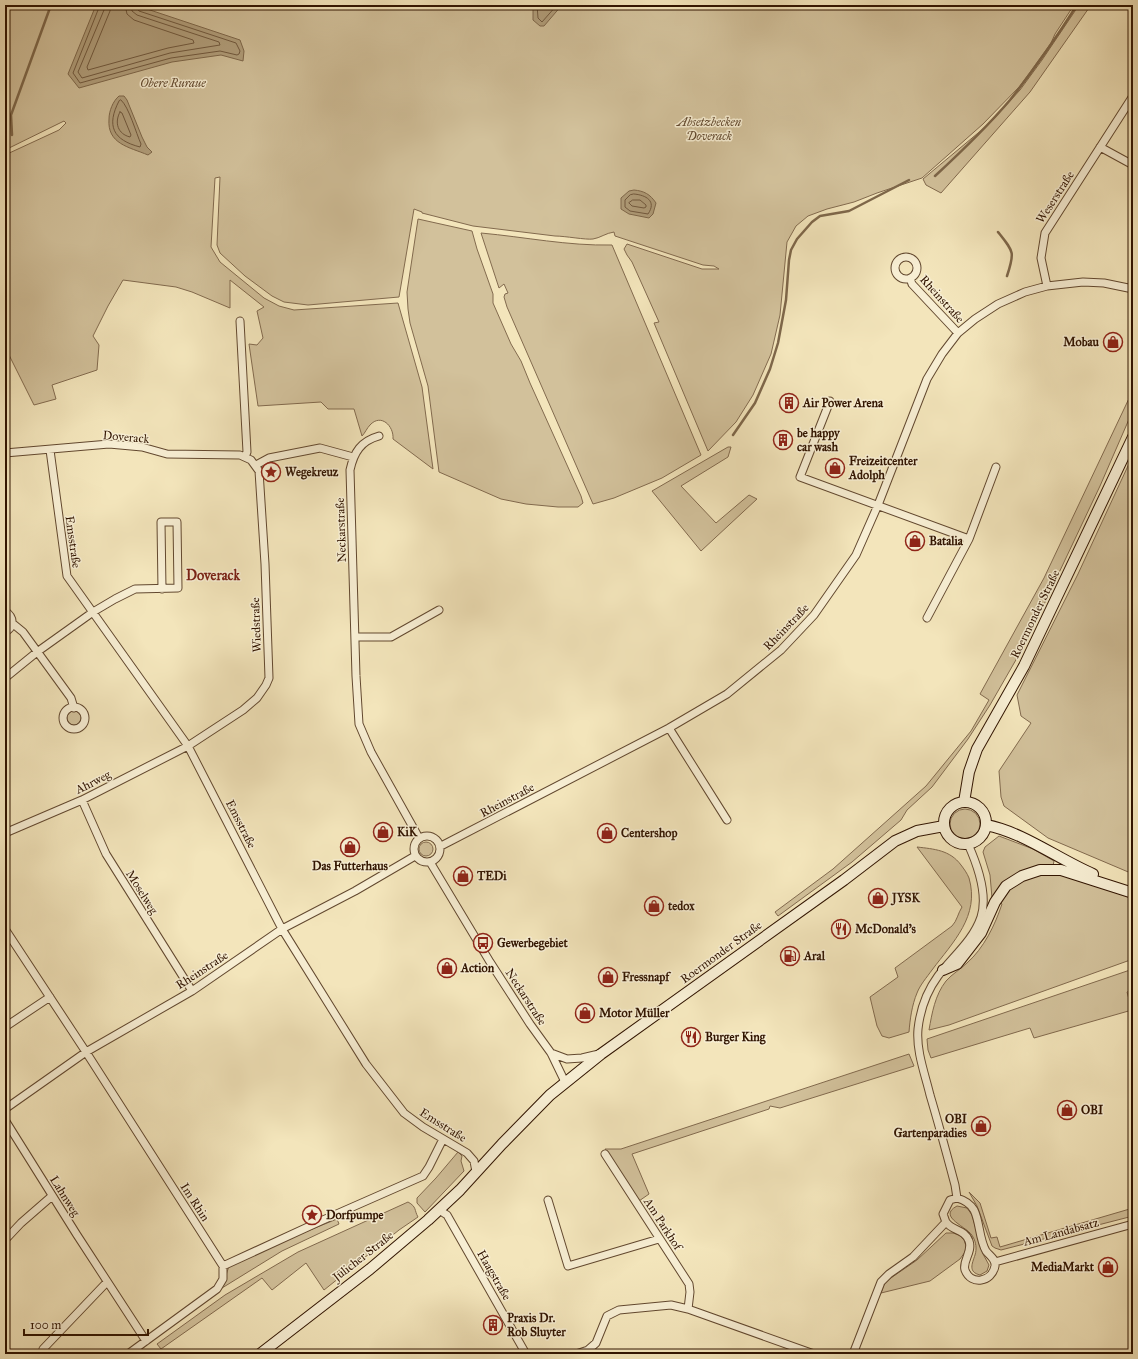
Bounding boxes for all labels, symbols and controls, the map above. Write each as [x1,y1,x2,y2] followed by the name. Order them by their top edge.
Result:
[140,76,206,90] park label: Obere Ruraue
[675,115,742,143] park label: Absetzbecken Doverack
[1033,168,1077,226] street label: Weserstraße
[917,272,967,326] street label: Rheinstraße
[1102,331,1124,353] shop icon: Mobau
[1063,335,1100,349] place label: Mobau
[778,392,800,414] building icon: Air Power Arena
[802,396,884,410] place label: Air Power Arena
[796,426,841,454] place label: be happy car wash
[102,428,150,446] street label: Doverack
[772,429,794,451] building icon: be happy car wash
[848,454,918,483] place label: Freizeitcenter Adolph
[824,457,846,479] shop icon: Freizeitcenter Adolph
[260,461,282,483] place icon: Wegekreuz
[285,465,339,480] place label: Wegekreuz
[333,497,349,563] street label: Neckarstraße
[62,515,84,569] street label: Emsstraße
[904,530,926,552] shop icon: Batalia
[929,534,964,548] place label: Batalia
[186,567,241,584] district label: Doverack
[1008,567,1062,661] street label: Roermonder Straße
[248,597,264,653] street label: Wiedstraße
[760,601,812,653] street label: Rheinstraße
[72,767,114,798] street label: Ahrweg
[478,780,536,820] street label: Rheinstraße
[223,797,259,851] street label: Emsstraße
[372,821,394,843] shop icon: KiK
[596,822,618,844] shop icon: Centershop
[397,825,418,839] place label: KiK
[621,826,678,841] place label: Centershop
[339,836,361,858] shop icon: Das Futterhaus
[312,859,389,873] place label: Das Futterhaus
[452,865,474,887] shop icon: TEDi
[122,867,161,917] street label: Moselweg
[476,869,507,883] place label: TEDi
[867,887,889,909] shop icon: JYSK
[890,891,920,906] place label: JYSK
[643,895,665,917] shop icon: tedox
[667,899,695,913] place label: tedox
[678,918,764,986] street label: Roermonder Straße
[830,918,852,940] restaurant icon: McDonald's
[855,922,917,936] place label: McDonald's
[472,932,494,954] bus stop icon: Gewerbegebiet
[497,936,568,951] place label: Gewerbegebiet
[779,945,801,967] fuel station icon: Aral
[173,948,231,992] street label: Rheinstraße
[803,949,826,963] place label: Aral
[436,957,458,979] shop icon: Action
[460,961,495,975] place label: Action
[503,966,549,1028] street label: Neckarstraße
[597,966,619,988] shop icon: Fressnapf
[622,970,671,985] place label: Fressnapf
[574,1002,596,1024] shop icon: Motor Müller
[599,1006,670,1020] place label: Motor Müller
[680,1026,702,1048] restaurant icon: Burger King
[705,1030,766,1045] place label: Burger King
[1056,1099,1078,1121] shop icon: OBI
[1081,1103,1104,1117] place label: OBI
[417,1105,469,1145] street label: Emsstraße
[894,1112,968,1141] place label: OBI Gartenparadies
[970,1115,992,1137] shop icon: OBI Gartenparadies
[46,1173,83,1220] street label: Lahnweg
[177,1180,213,1224] street label: Im Rhin
[640,1195,686,1254] street label: Am Parkhof
[301,1204,323,1226] place icon: Dorfpumpe
[326,1208,384,1223] place label: Dorfpumpe
[1021,1215,1101,1249] street label: Am Landabsatz
[328,1228,397,1286] street label: Jülicher Straße
[473,1247,514,1303] street label: Haagstraße
[1097,1256,1119,1278] shop icon: MediaMarkt
[1031,1260,1095,1274] place label: MediaMarkt
[24,1311,148,1337] scale bar
[507,1311,566,1340] place label: Praxis Dr. Rob Sluyter
[482,1314,504,1336] building icon: Praxis Dr. Rob Sluyter
[30,1318,61,1332] text: 100 m

